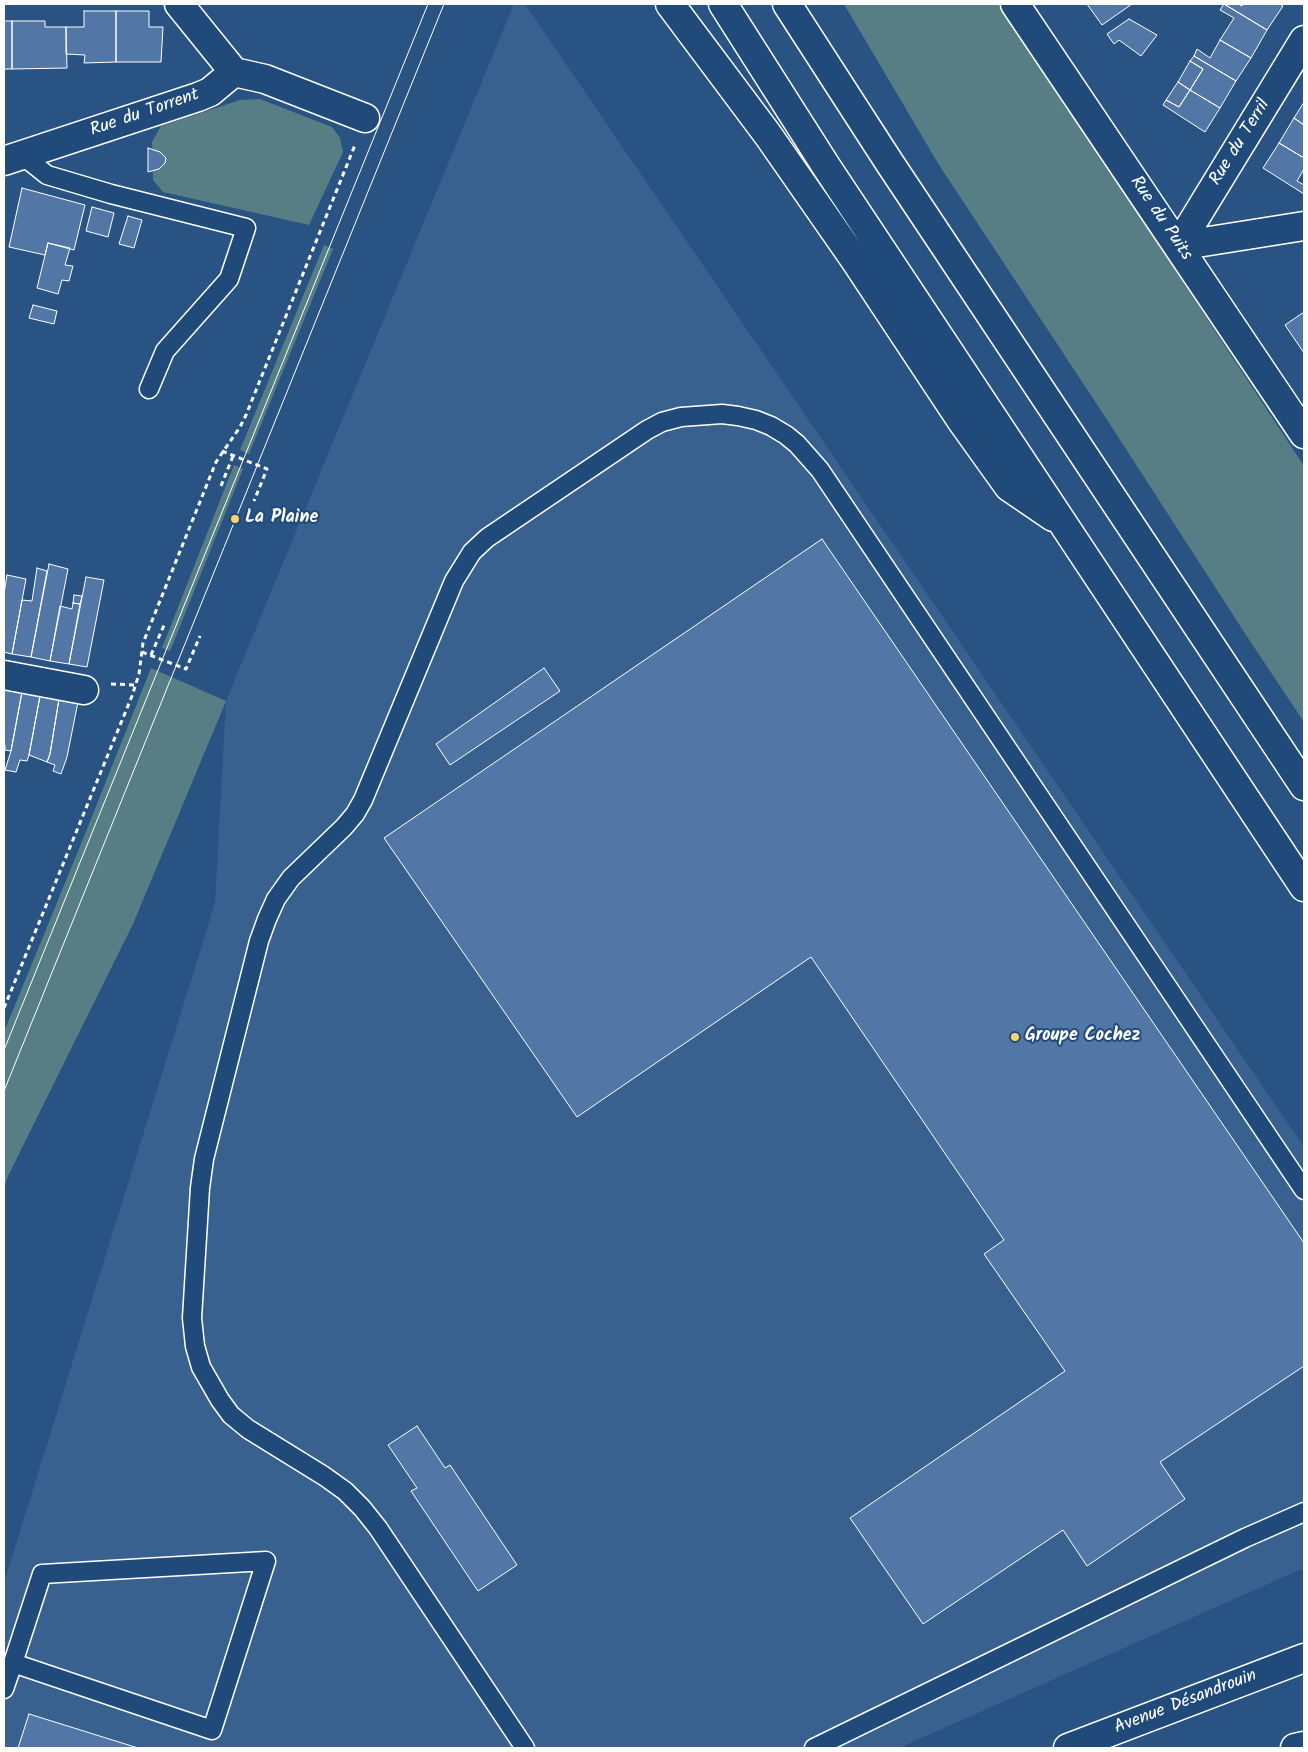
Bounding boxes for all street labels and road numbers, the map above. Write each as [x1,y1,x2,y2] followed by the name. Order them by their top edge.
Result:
[88,85,202,143] street label: Rue du Torrent
[1206,96,1276,190] street label: Rue du Terril
[1124,173,1196,265] street label: Rue du Puits
[1112,1666,1260,1740] street label: Avenue Désandrouin

